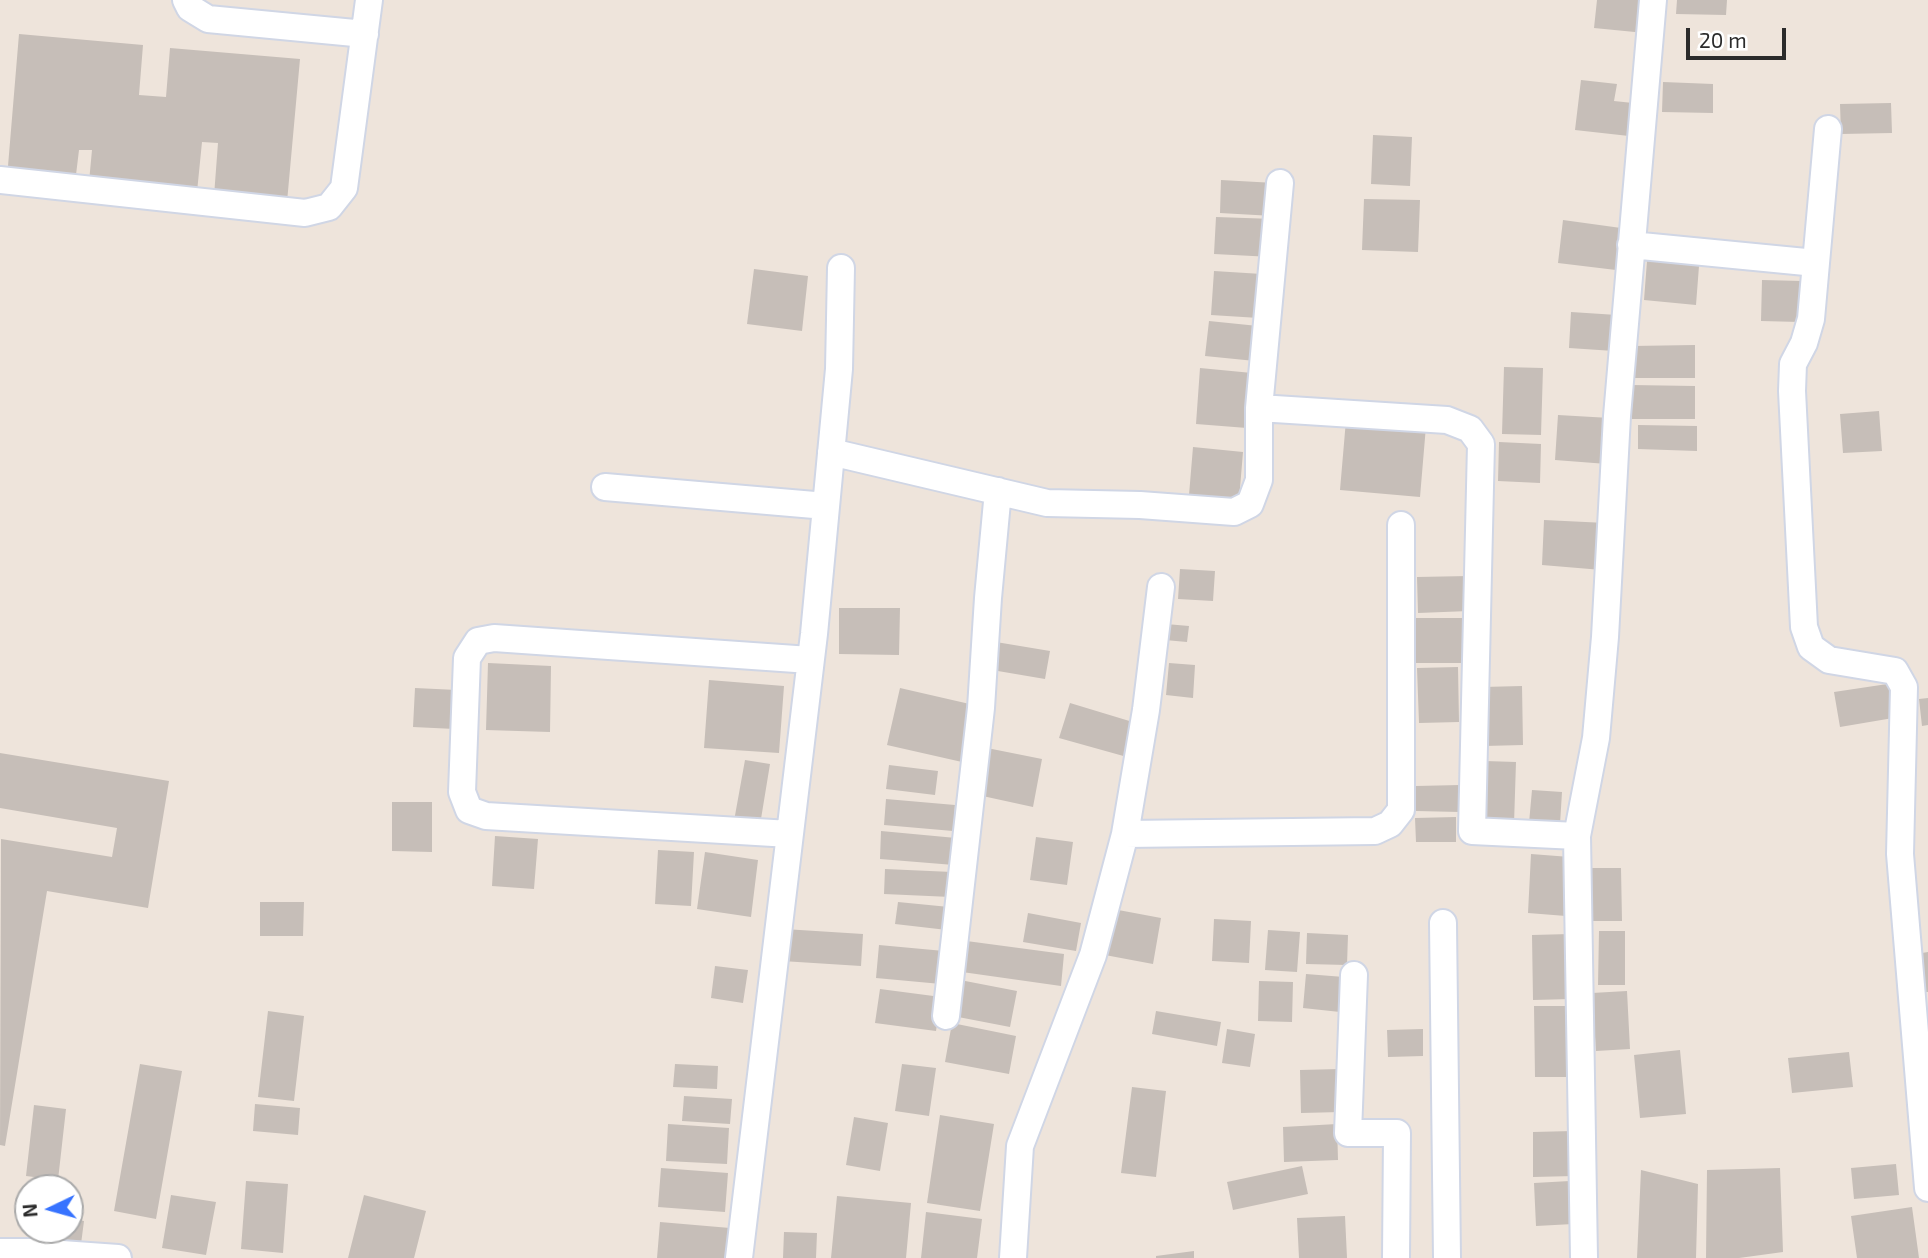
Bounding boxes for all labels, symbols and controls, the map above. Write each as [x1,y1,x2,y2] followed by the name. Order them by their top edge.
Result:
[1690,14,1790,58] scale bar
[1699,27,1747,52] text: 20 m
[14,1174,84,1244] north arrow
[18,1203,42,1219] text: N

